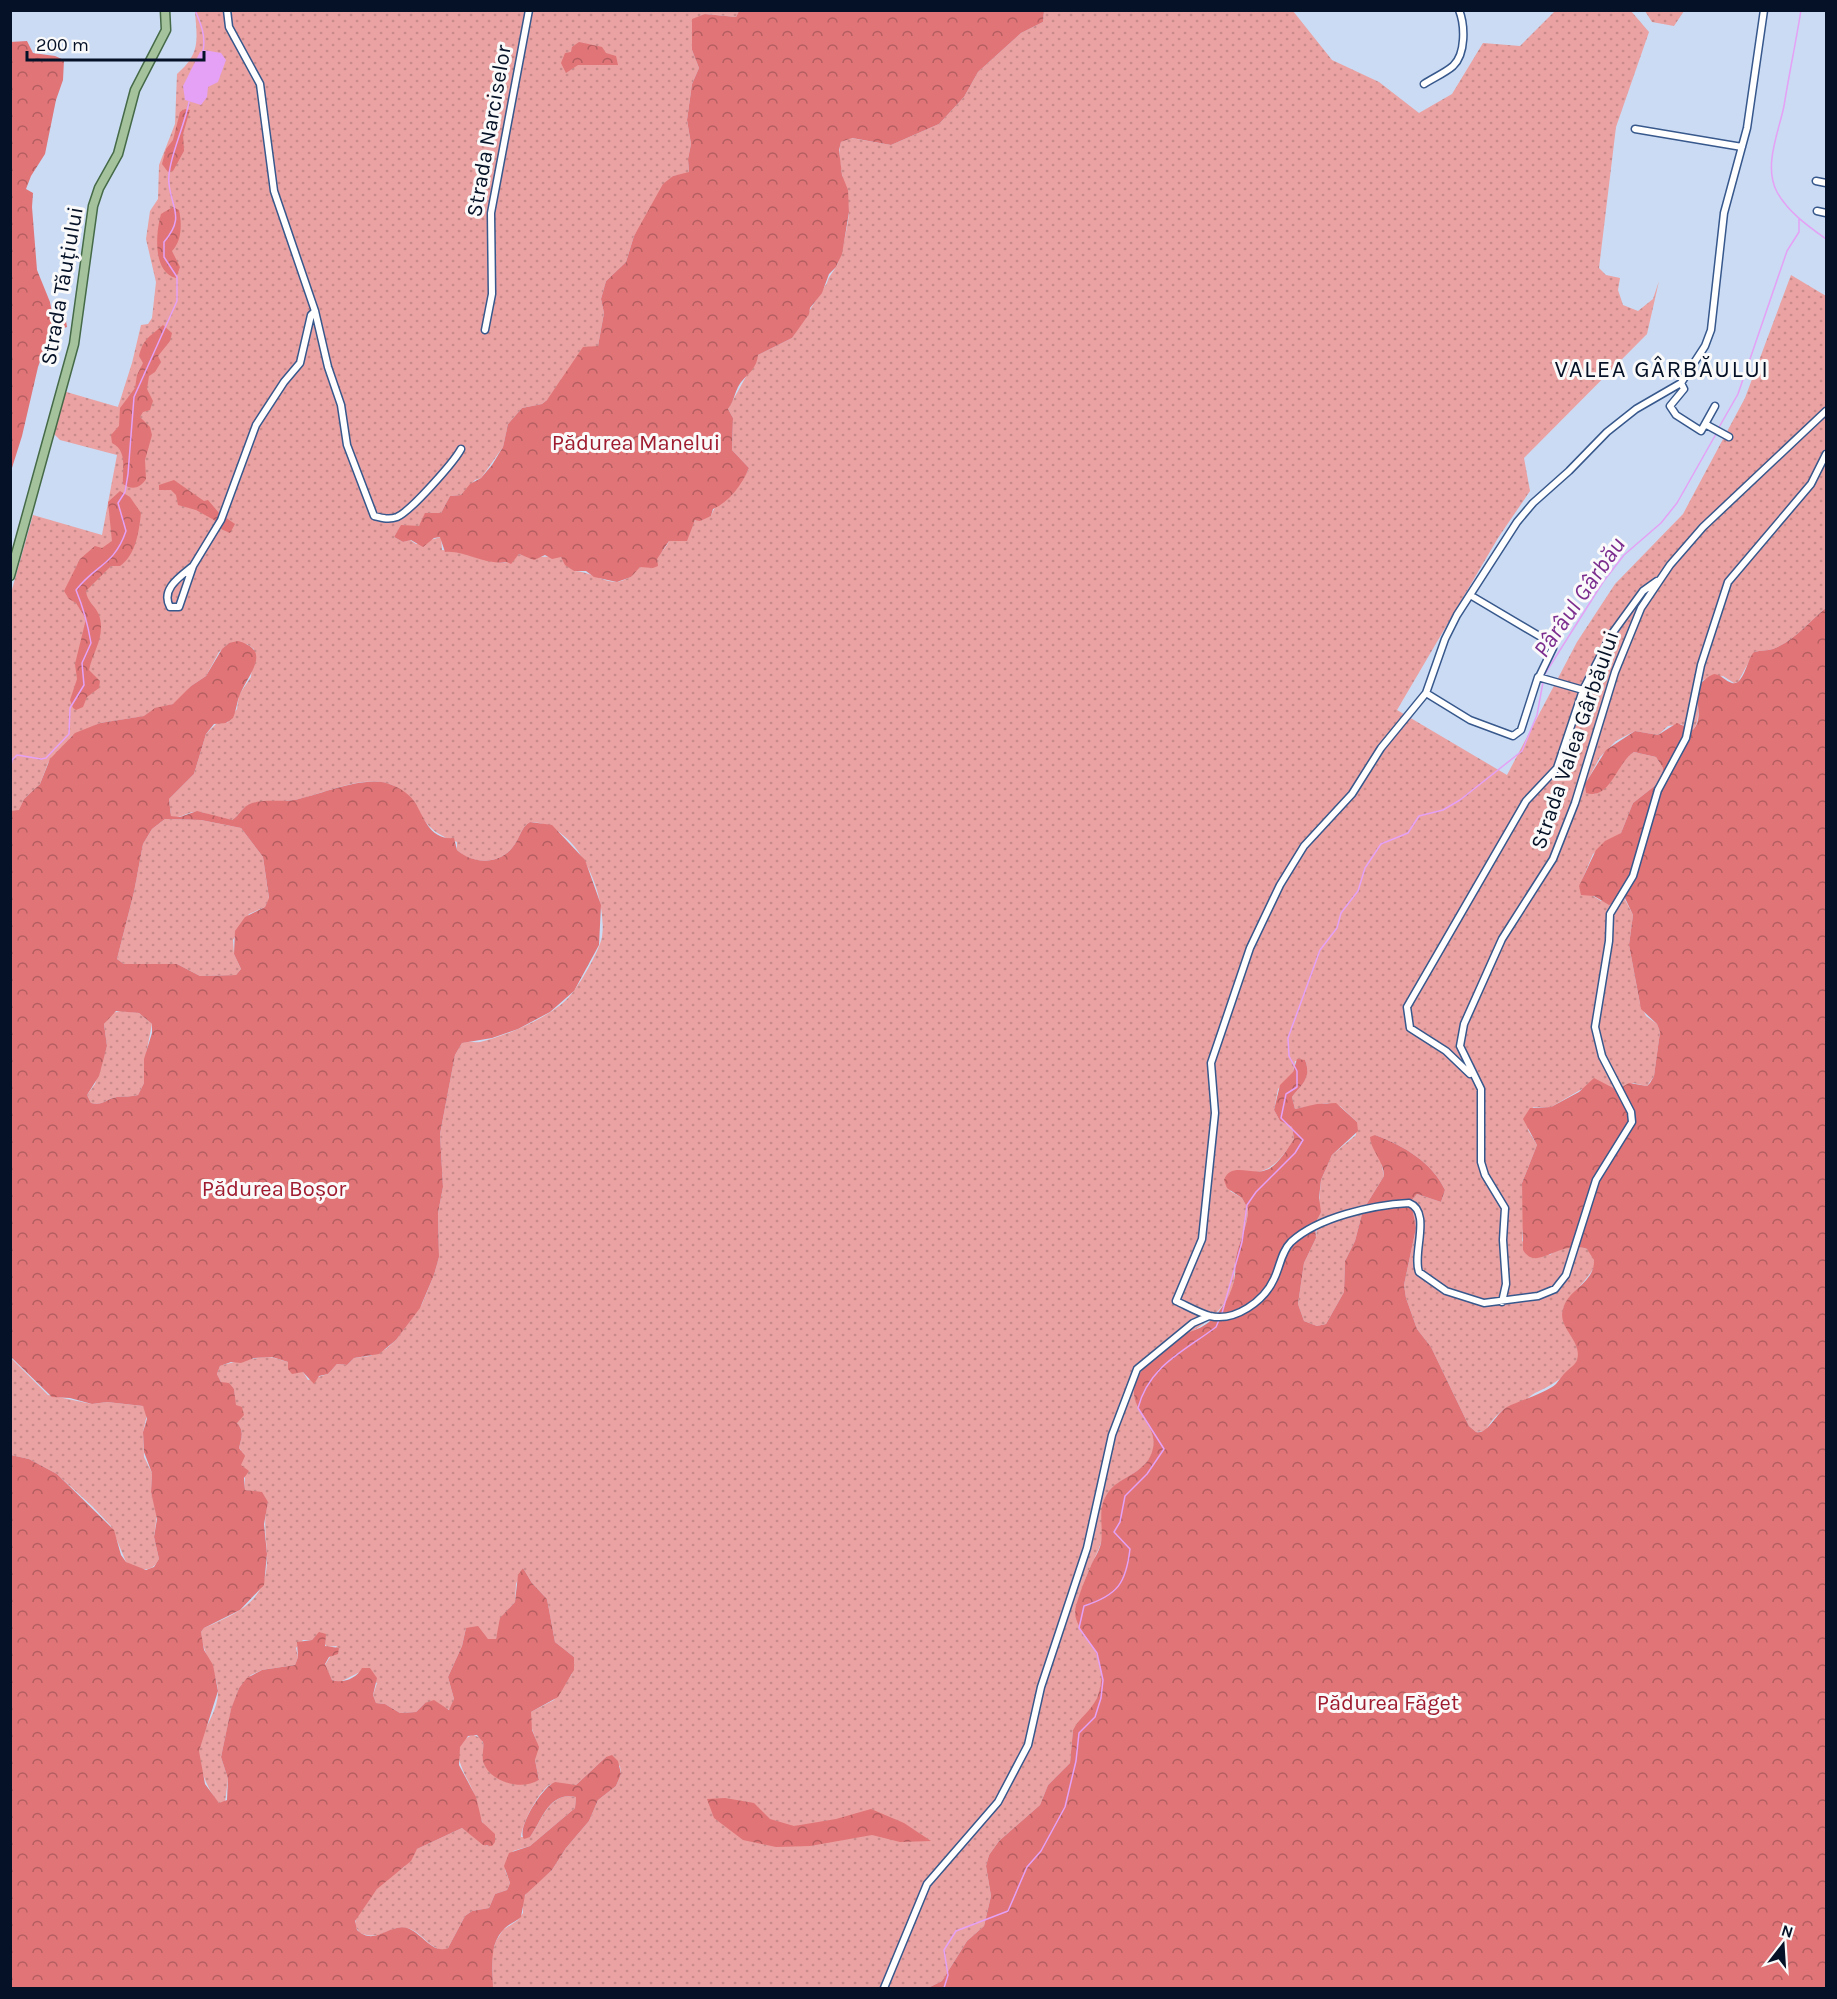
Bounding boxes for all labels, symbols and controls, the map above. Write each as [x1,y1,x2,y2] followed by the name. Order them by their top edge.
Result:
[27,24,204,62] scale bar
[36,34,89,56] text: 200 m
[461,43,517,219] street label: Strada Narciselor
[35,205,89,367] street label: Strada Tăuțiului
[1554,355,1770,383] district label: VALEA GÂRBĂULUI
[552,430,720,456] park label: Pădurea Manelui
[1527,531,1631,663] water label: Pârâul Gârbău
[1525,627,1625,853] street label: Strada Valea Gârbăului
[202,1176,346,1202] park label: Pădurea Boșor
[1317,1690,1459,1716] park label: Pădurea Făget
[1753,1915,1813,1975] north arrow
[1779,1920,1796,1942] text: N

